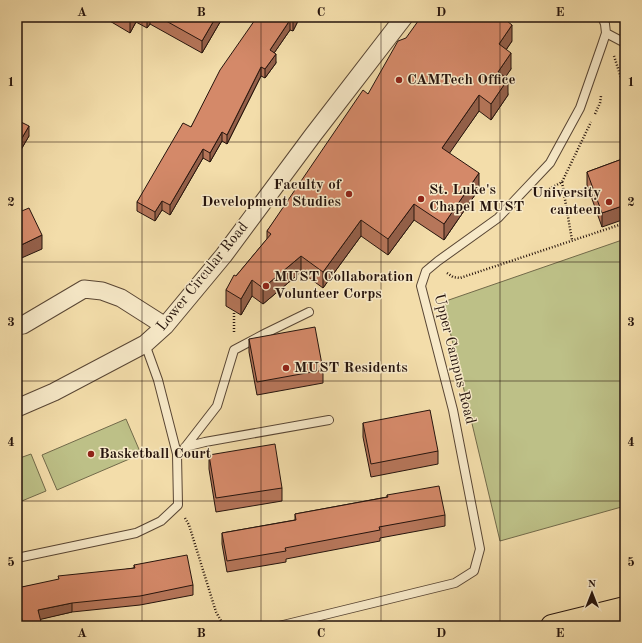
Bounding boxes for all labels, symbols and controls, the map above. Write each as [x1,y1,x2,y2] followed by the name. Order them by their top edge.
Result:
[77,6,87,19] text: A
[196,6,206,19] text: B
[317,6,325,19] text: C
[436,6,446,19] text: D
[556,6,565,19] text: E
[407,73,516,88] place label: CAMTech Office
[394,75,404,85] marker: CAMTech Office
[7,76,15,89] text: 1
[627,76,635,89] text: 1
[201,178,343,210] place label: Faculty of Development Studies
[429,183,525,215] place label: St. Luke's Chapel MUST
[531,186,601,218] place label: University canteen
[344,189,354,199] marker: Faculty of Development Studies
[416,194,426,204] marker: St. Luke's Chapel MUST
[7,196,15,209] text: 2
[627,196,635,209] text: 2
[604,197,614,207] marker: University canteen
[155,220,252,334] street label: Lower Circular Road
[274,270,413,302] place label: MUST Collaboration Volunteer Corps
[261,281,271,291] marker: MUST Collaboration Volunteer Corps
[431,292,477,426] street label: Upper Campus Road
[7,316,15,329] text: 3
[627,316,635,329] text: 3
[294,361,408,376] place label: MUST Residents
[281,363,291,373] marker: MUST Residents
[7,436,15,449] text: 4
[627,436,635,449] text: 4
[99,447,212,462] place label: Basketball Court
[86,449,96,459] marker: Basketball Court
[7,556,15,569] text: 5
[627,556,635,569] text: 5
[572,573,612,613] north arrow
[588,579,597,590] text: N
[77,627,87,640] text: A
[196,627,206,640] text: B
[317,627,325,640] text: C
[436,627,446,640] text: D
[556,627,565,640] text: E

